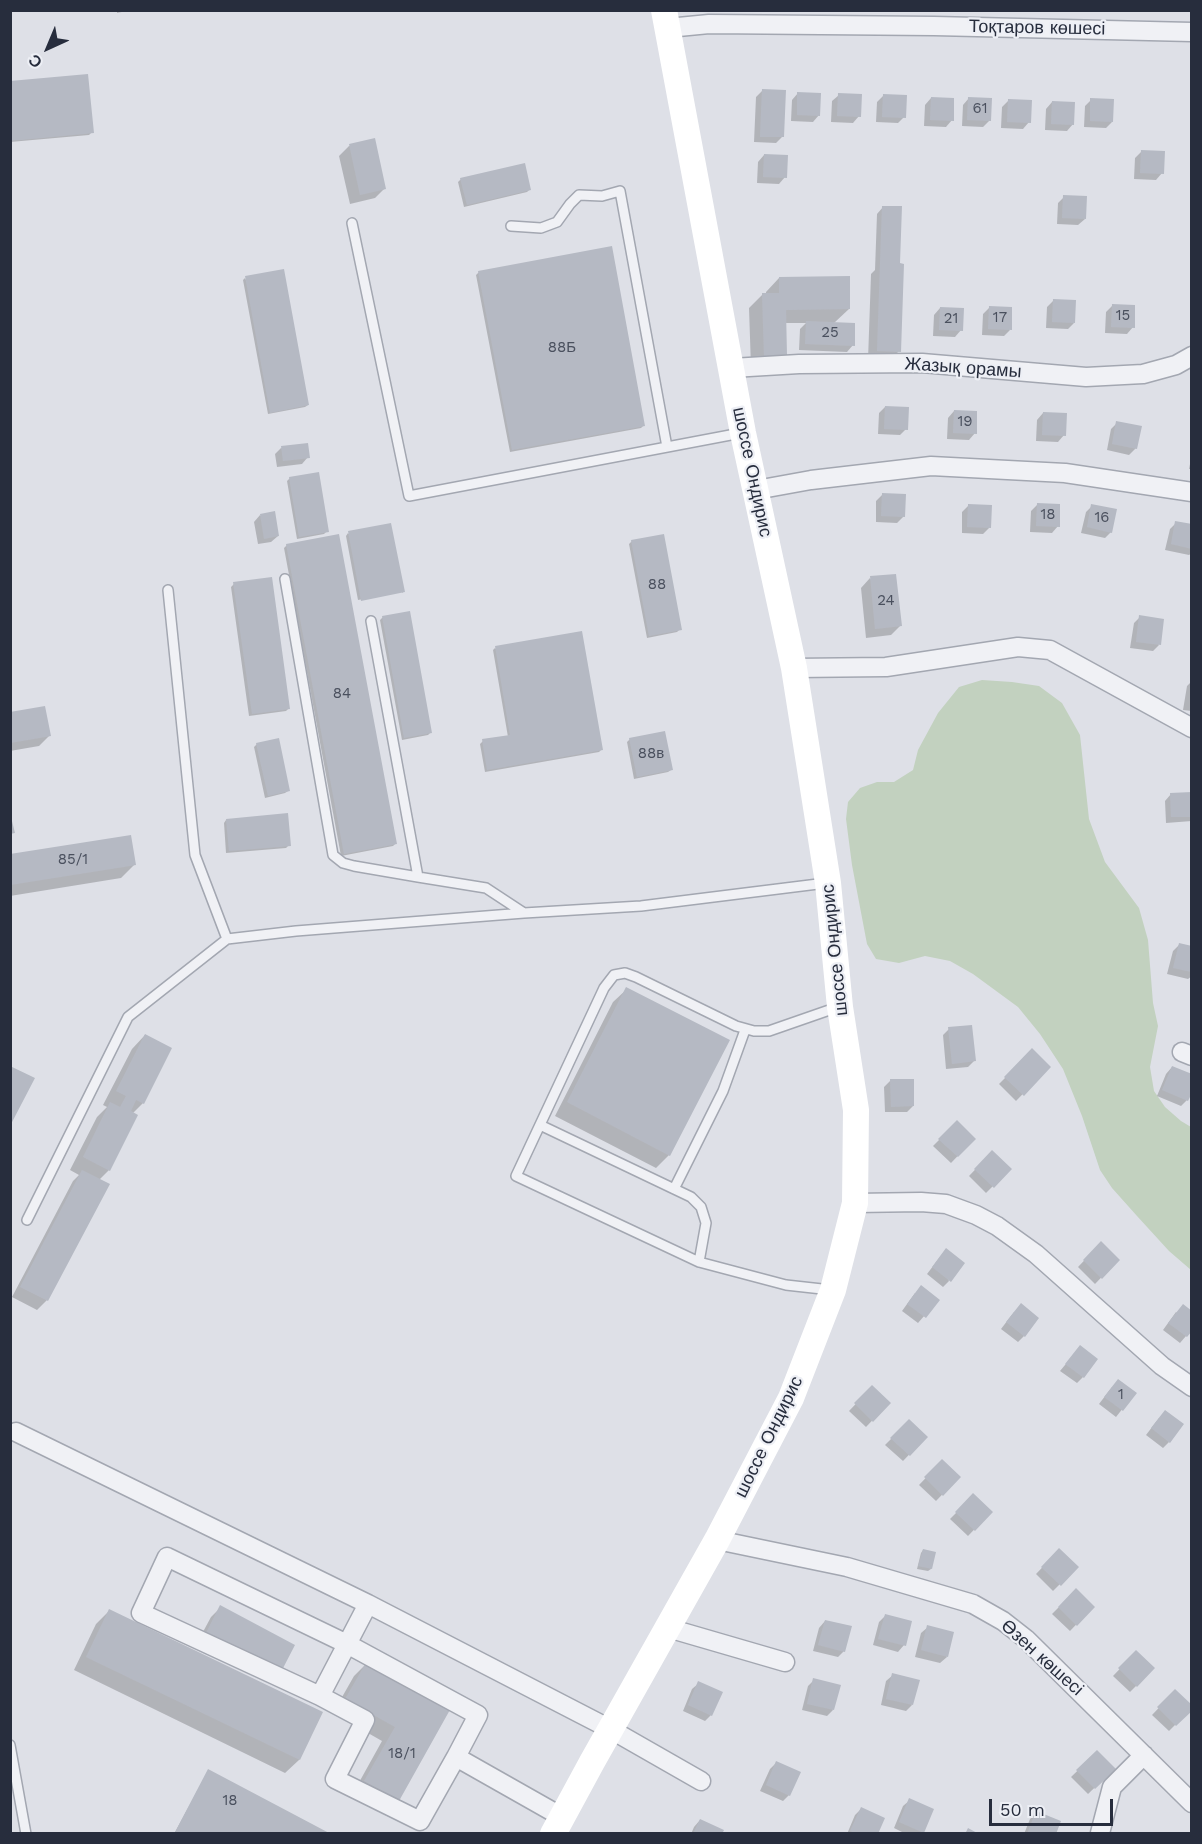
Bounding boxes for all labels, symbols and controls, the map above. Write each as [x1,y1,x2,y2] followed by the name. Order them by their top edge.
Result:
[969,16,1105,40] street label: Тоқтаров көшесі
[18,18,78,78] north arrow
[24,50,46,72] text: С
[973,100,987,118] house number: 61
[1116,307,1130,325] house number: 15
[993,309,1007,327] house number: 17
[944,310,958,328] house number: 21
[821,324,839,342] house number: 25
[548,339,576,357] house number: 88Б
[904,353,1022,383] street label: Жазық орамы
[728,405,776,539] street label: шоссе Ондирис
[957,413,973,431] house number: 19
[1040,506,1056,524] house number: 18
[1095,509,1109,527] house number: 16
[648,576,666,594] house number: 88
[877,592,895,610] house number: 24
[333,685,351,703] house number: 84
[638,745,664,763] house number: 88в
[58,851,88,869] house number: 85/1
[817,883,853,1017] street label: шоссе Ондирис
[730,1373,808,1501] street label: шоссе Ондирис
[1118,1386,1124,1404] house number: 1
[996,1615,1088,1701] street label: Өзен көшесі
[388,1745,416,1763] house number: 18/1
[992,1787,1116,1825] scale bar
[222,1792,238,1810] house number: 18
[1000,1799,1045,1820] text: 50 m

